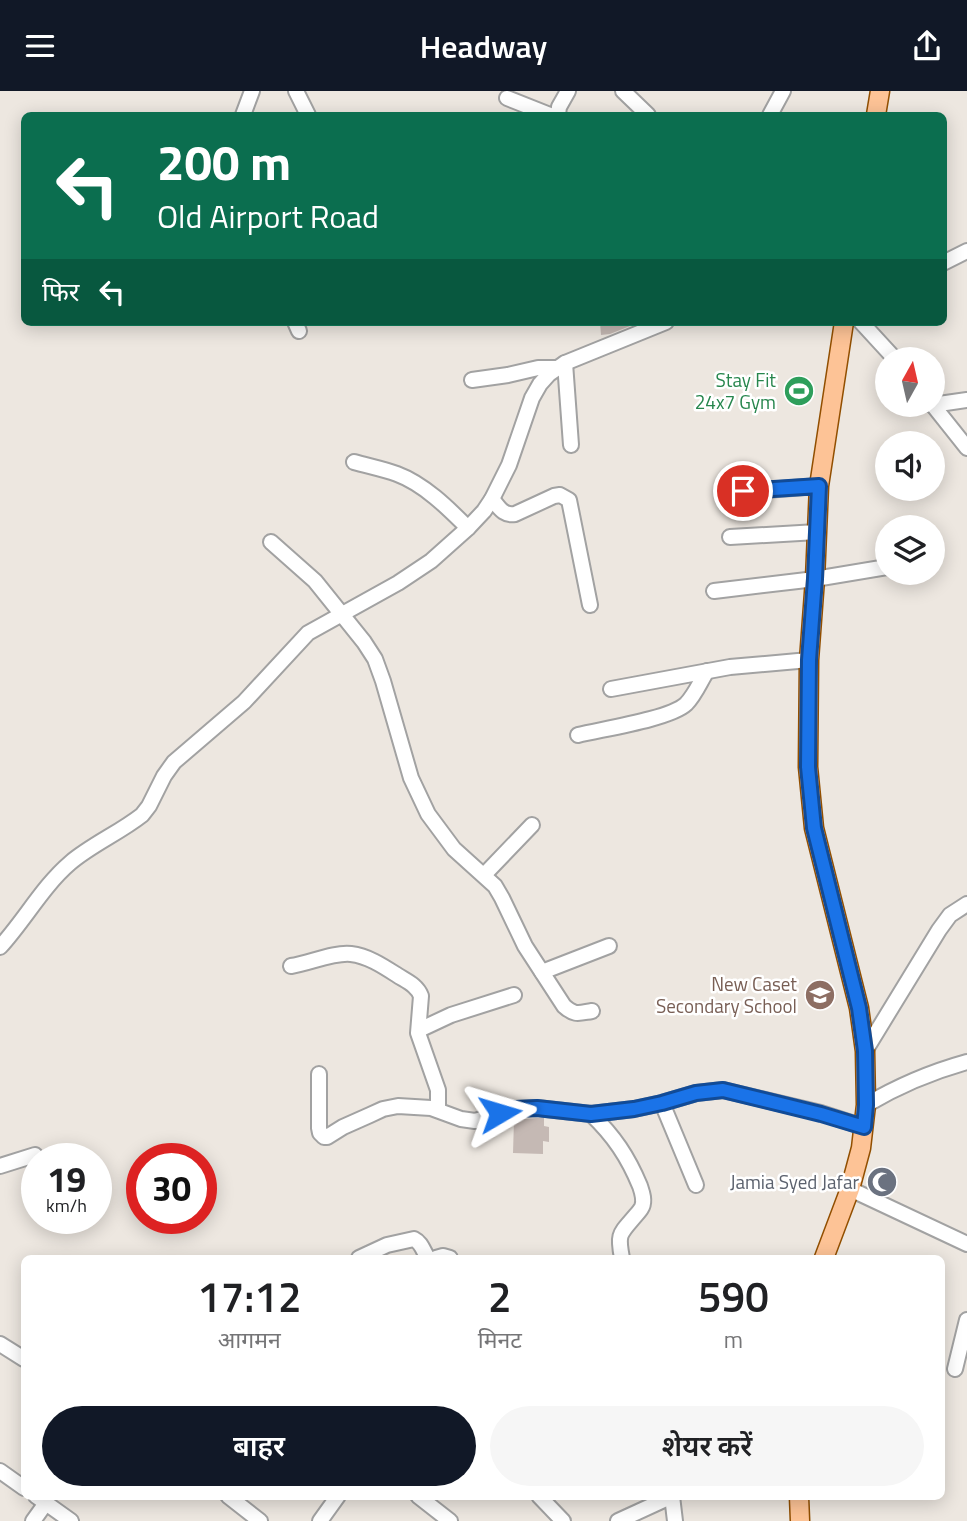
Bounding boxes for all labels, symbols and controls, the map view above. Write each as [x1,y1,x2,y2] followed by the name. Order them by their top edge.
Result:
[420,22,547,70] text: Headway
[21,27,59,65] icon: menu
[908,27,946,65] icon: share
[157,124,291,199] text: 200 m
[42,140,133,231] icon: left
[157,192,379,240] text: Old Airport Road
[42,272,79,311] text: फिर
[93,273,131,311] icon: left
[875,347,945,417] north arrow
[875,347,945,585] map controls
[695,365,776,416] place label: Stay Fit 24x7 Gym
[782,374,816,408] sports icon: Stay Fit 24x7 Gym
[875,431,945,501] button: sound
[713,461,773,521] pin
[724,472,762,510] icon: arrive
[875,515,945,585] button: layers
[656,969,797,1020] place label: New Caset Secondary School
[803,978,837,1012] school or university icon: New Caset Secondary School
[463,1076,537,1150] position arrow
[126,1143,217,1234] speed limit sign: 30
[47,1152,86,1206] text: 19
[865,1165,899,1199] mosque icon: Jamia Syed Jafar
[730,1167,859,1196] place label: Jamia Syed Jafar
[46,1192,87,1219] text: km/h
[197,1264,301,1328] text: 17:12
[488,1264,512,1328] text: 2
[698,1264,769,1328] text: 590
[218,1322,281,1357] text: आगमन
[478,1322,522,1357] text: मिनट
[724,1322,743,1357] text: m
[42,1406,476,1486] button: बाहर
[490,1406,924,1486] button: शेयर करें

